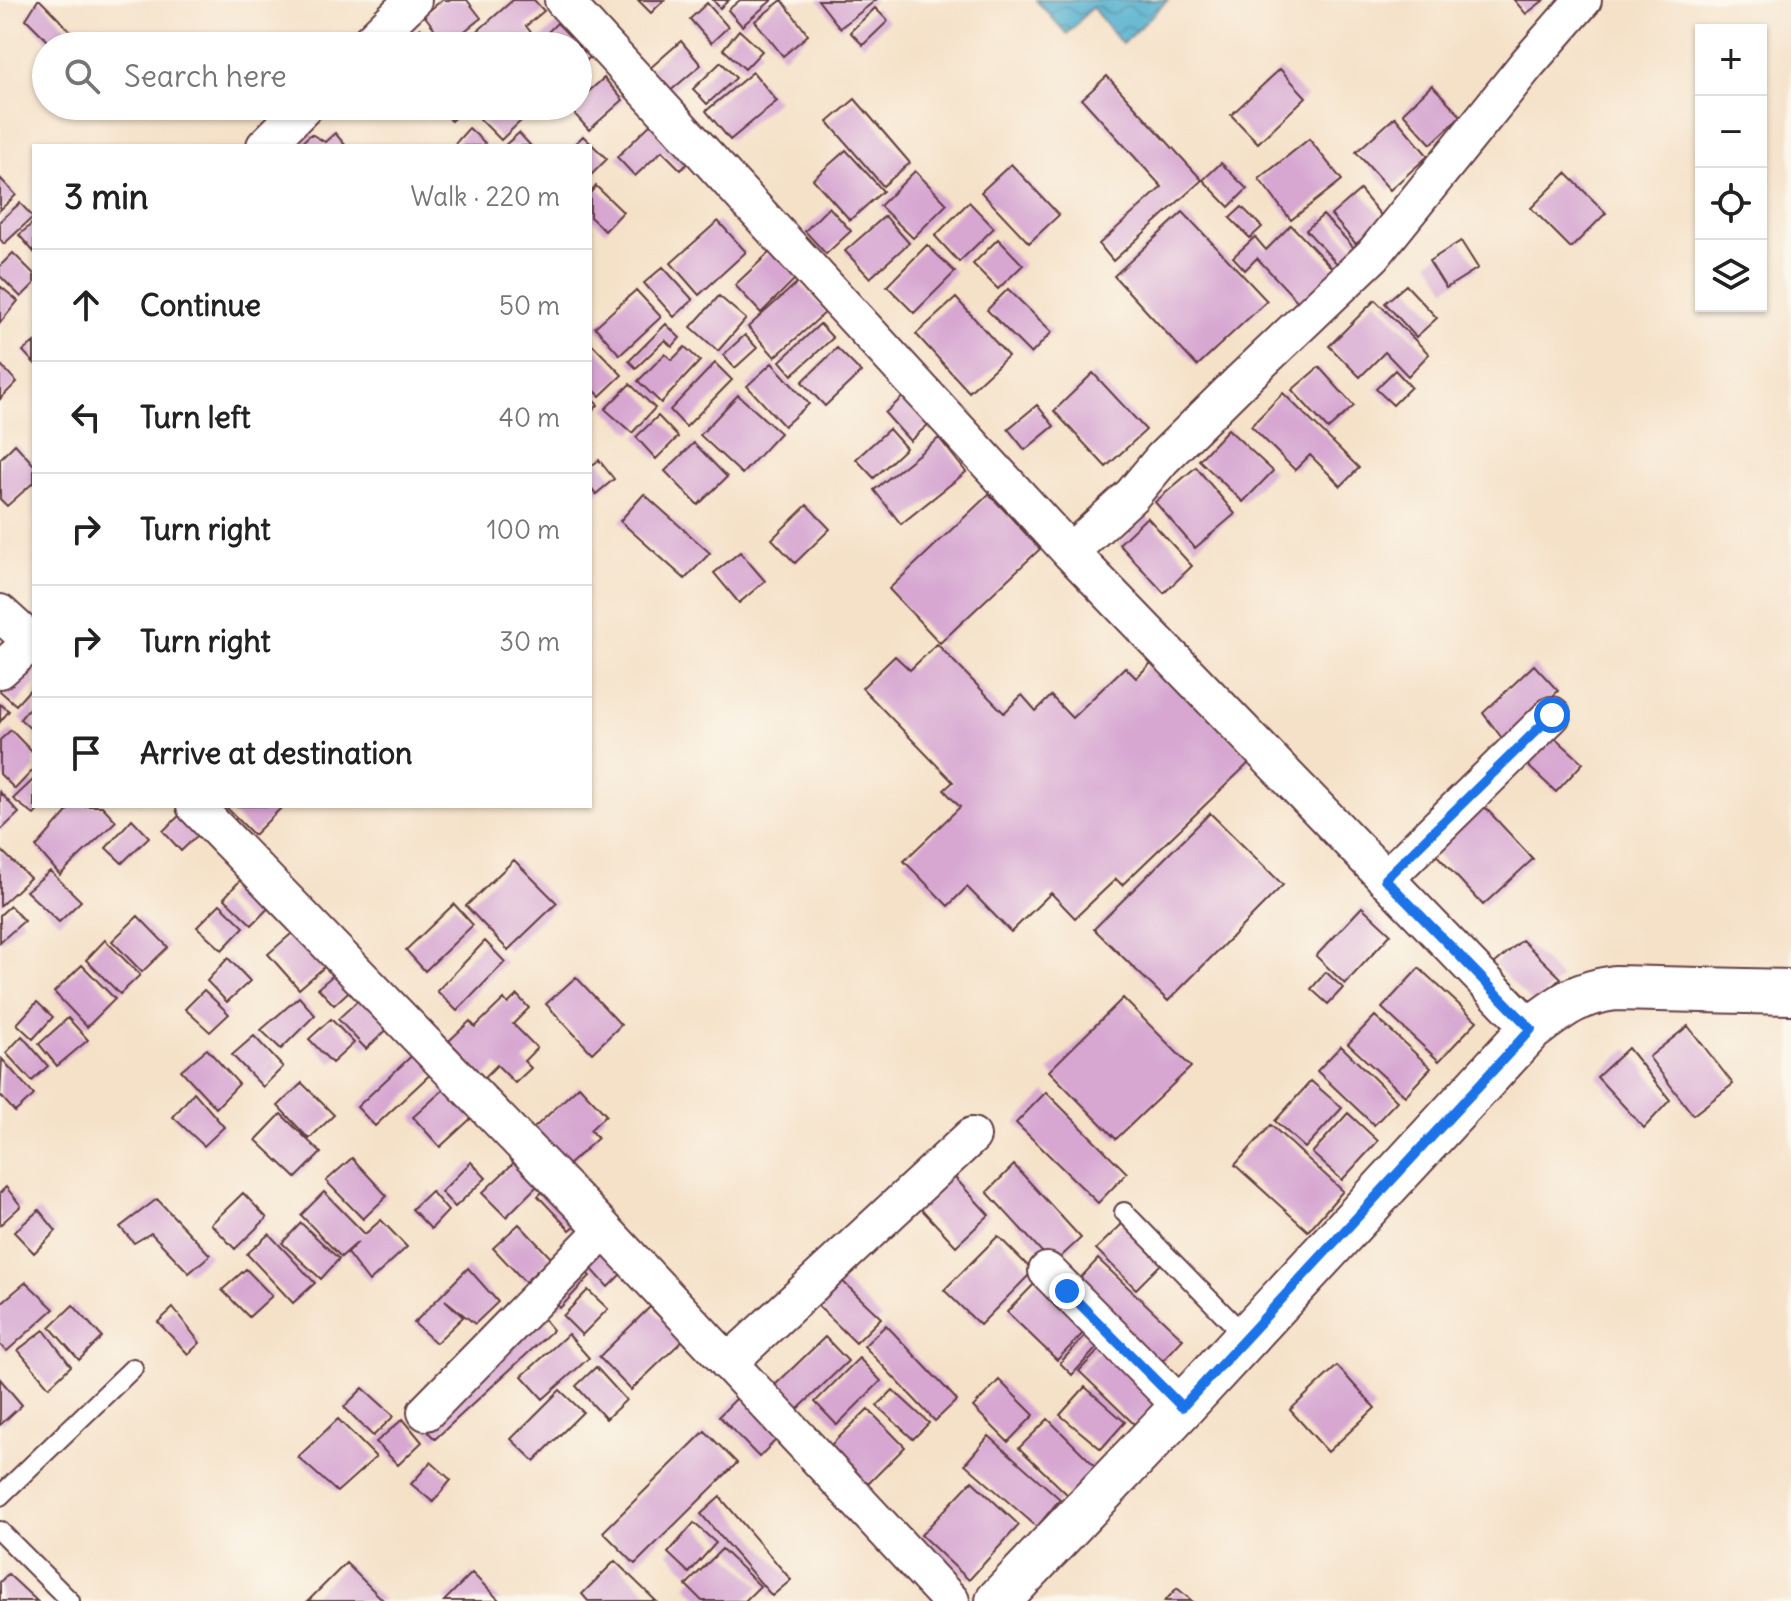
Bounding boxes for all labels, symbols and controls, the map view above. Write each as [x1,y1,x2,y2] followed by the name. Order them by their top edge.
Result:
[1695,24,1767,312] map controls
[1695,24,1767,96] button: +
[32,32,592,120] search box
[60,54,104,98] icon: search
[124,57,287,95] text: Search here
[1695,96,1767,168] button: −
[1695,168,1767,240] button: locate
[64,175,149,218] text: 3 min
[411,180,560,213] text: Walk · 220 m
[1695,240,1767,312] button: layers
[64,283,108,327] icon: ahead
[140,286,261,324] text: Continue
[499,289,560,322] text: 50 m
[64,395,108,439] icon: left
[140,398,251,436] text: Turn left
[499,401,560,434] text: 40 m
[64,507,108,551] icon: right
[140,510,271,548] text: Turn right
[486,513,560,546] text: 100 m
[64,619,108,663] icon: right
[140,622,271,660] text: Turn right
[499,625,560,658] text: 30 m
[1534,697,1570,733] route start
[64,731,108,775] icon: arrive
[140,734,412,772] text: Arrive at destination
[1049,1273,1085,1309] route end

